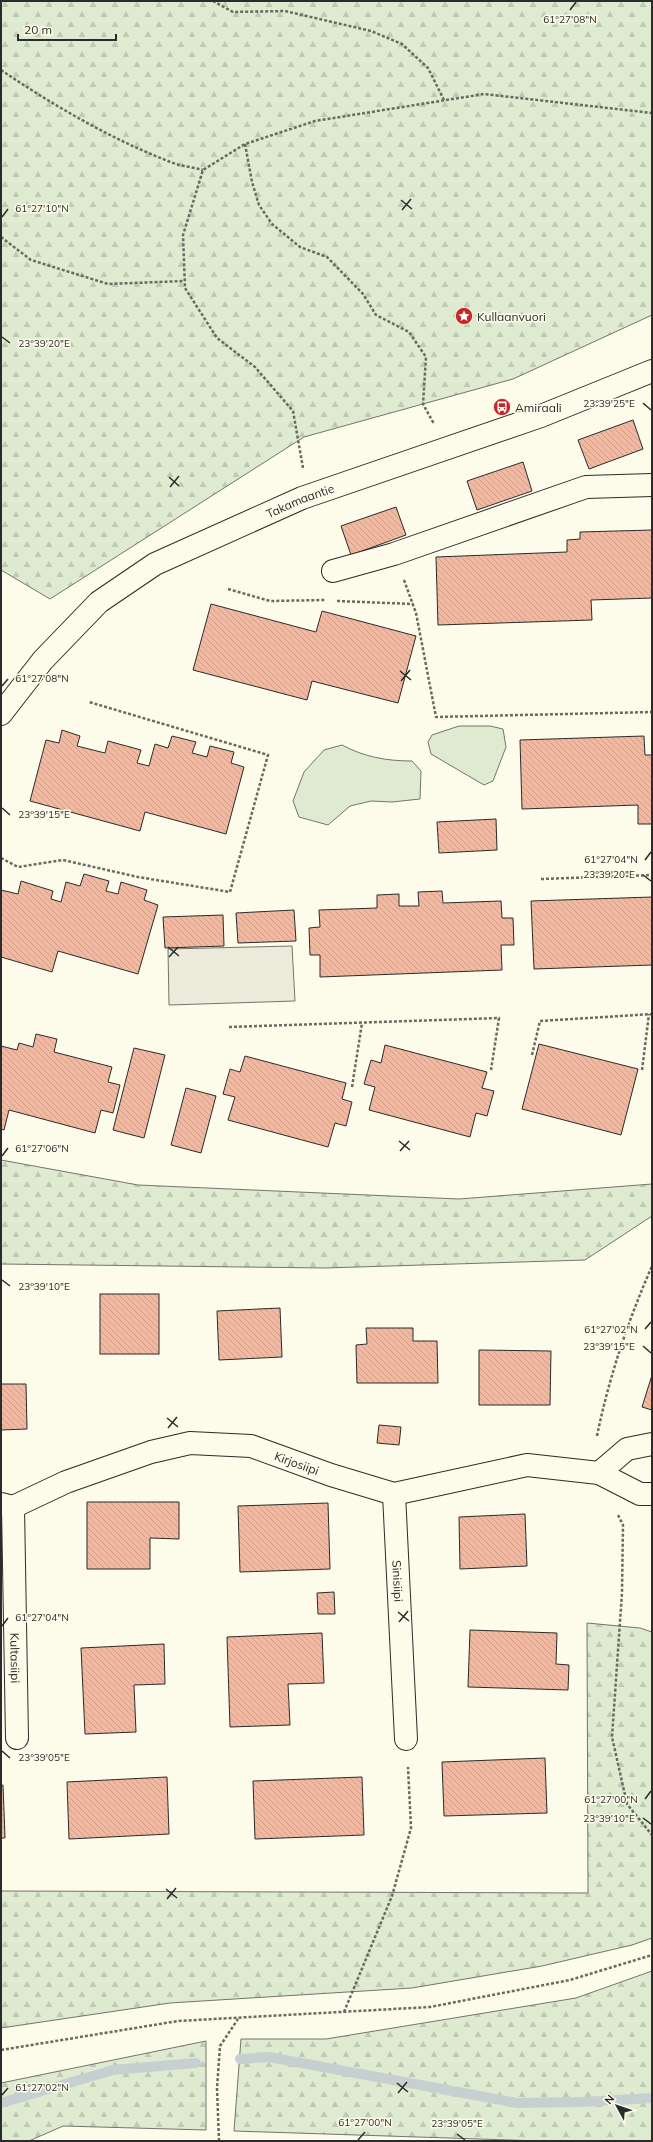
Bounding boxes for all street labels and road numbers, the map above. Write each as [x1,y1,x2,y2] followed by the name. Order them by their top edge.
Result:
[263,480,336,521] street label: Takamaantie
[273,1448,321,1478] street label: Kirjosiipi
[390,1560,407,1602] street label: Sinisiipi
[8,1633,24,1683] street label: Kultasiipi

